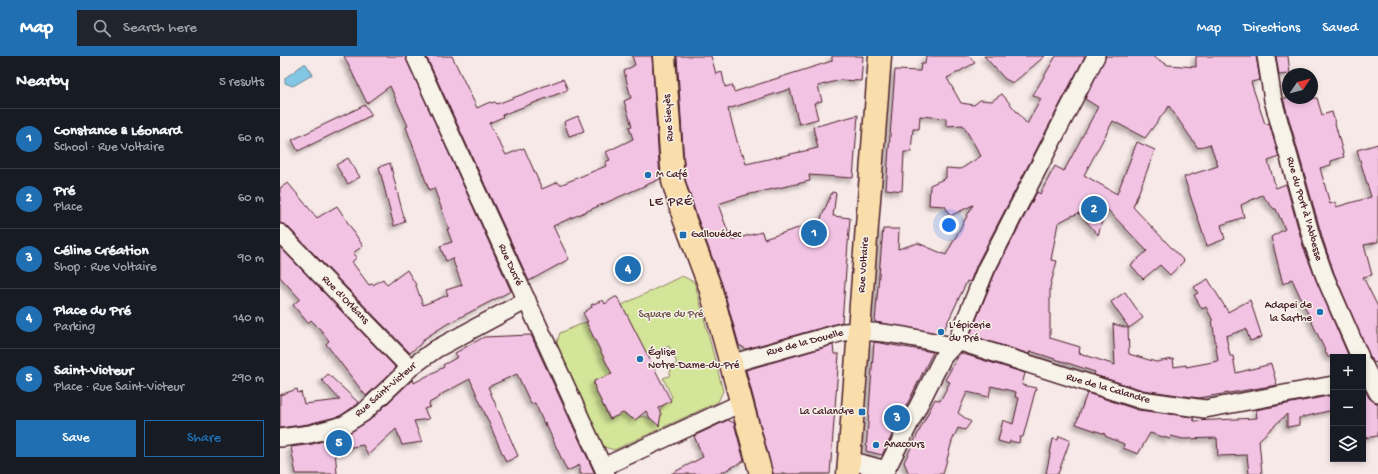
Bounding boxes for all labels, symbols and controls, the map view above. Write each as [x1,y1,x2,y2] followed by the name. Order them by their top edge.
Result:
[77,10,357,46] search box
[20,17,53,40] text: Map
[91,17,113,39] icon: search
[123,19,197,37] text: Search here
[1197,20,1221,37] text: Map
[1243,20,1300,37] text: Directions
[1322,20,1358,37] text: Saved
[1282,68,1318,104] north arrow
[16,72,69,92] text: Nearby
[219,75,264,90] text: 5 results
[661,93,677,142] street label: Rue Sieyès
[54,122,182,140] text: Constance & Léonard
[26,131,32,146] text: 1
[238,131,264,146] text: 60 m
[54,140,164,155] text: School · Rue Voltaire
[1283,156,1325,263] street label: Rue du Port à l'Abbesse
[656,168,688,181] place label: M Café
[643,170,653,180] marker: M Café
[54,182,75,200] text: Pré
[26,191,32,206] text: 2
[238,191,264,206] text: 60 m
[649,194,693,210] district label: LE PRÉ
[1081,194,1107,224] pin: 2
[54,200,82,215] text: Place
[939,215,959,235] your location
[801,218,827,248] pin: 1
[691,229,743,241] place label: Gallouédec
[678,230,688,240] marker: Gallouédec
[856,236,872,293] street label: Rue Voltaire
[54,242,149,260] text: Céline Création
[495,242,525,288] street label: Rue Ducré
[26,251,32,266] text: 3
[238,251,264,266] text: 90 m
[615,254,641,284] pin: 4
[54,260,157,275] text: Shop · Rue Voltaire
[319,273,372,327] street label: Rue d'Orléans
[1265,300,1312,325] place label: Adapei de la Sarthe
[54,302,131,320] text: Place du Pré
[1315,307,1325,317] marker: Adapei de la Sarthe
[639,309,704,321] park label: Square du Pré
[26,311,32,326] text: 4
[233,311,264,326] text: 140 m
[54,320,95,335] text: Parking
[949,320,991,345] place label: L'épicerie du Pré
[765,327,845,359] street label: Rue de la Douelle
[936,327,946,337] marker: L'épicerie du Pré
[648,346,740,372] place label: Église Notre-Dame-du-Pré
[635,354,645,364] marker: Église Notre-Dame-du-Pré
[1330,354,1366,462] map controls
[1330,354,1366,390] button: +
[353,359,420,420] street label: Rue Saint-Victeur
[54,362,133,380] text: Saint-Victeur
[26,371,32,386] text: 5
[231,371,264,386] text: 290 m
[1065,371,1152,407] street label: Rue de la Calandre
[54,380,184,395] text: Place · Rue Saint-Victeur
[1330,390,1366,426] button: −
[884,403,910,433] pin: 3
[799,406,854,418] place label: La Calandre
[857,407,867,417] marker: La Calandre
[16,420,136,457] button: Save
[144,420,264,457] button: Share
[1330,426,1366,462] button: layers
[326,428,352,458] pin: 5
[884,439,925,451] place label: Anacours
[871,440,881,450] marker: Anacours

